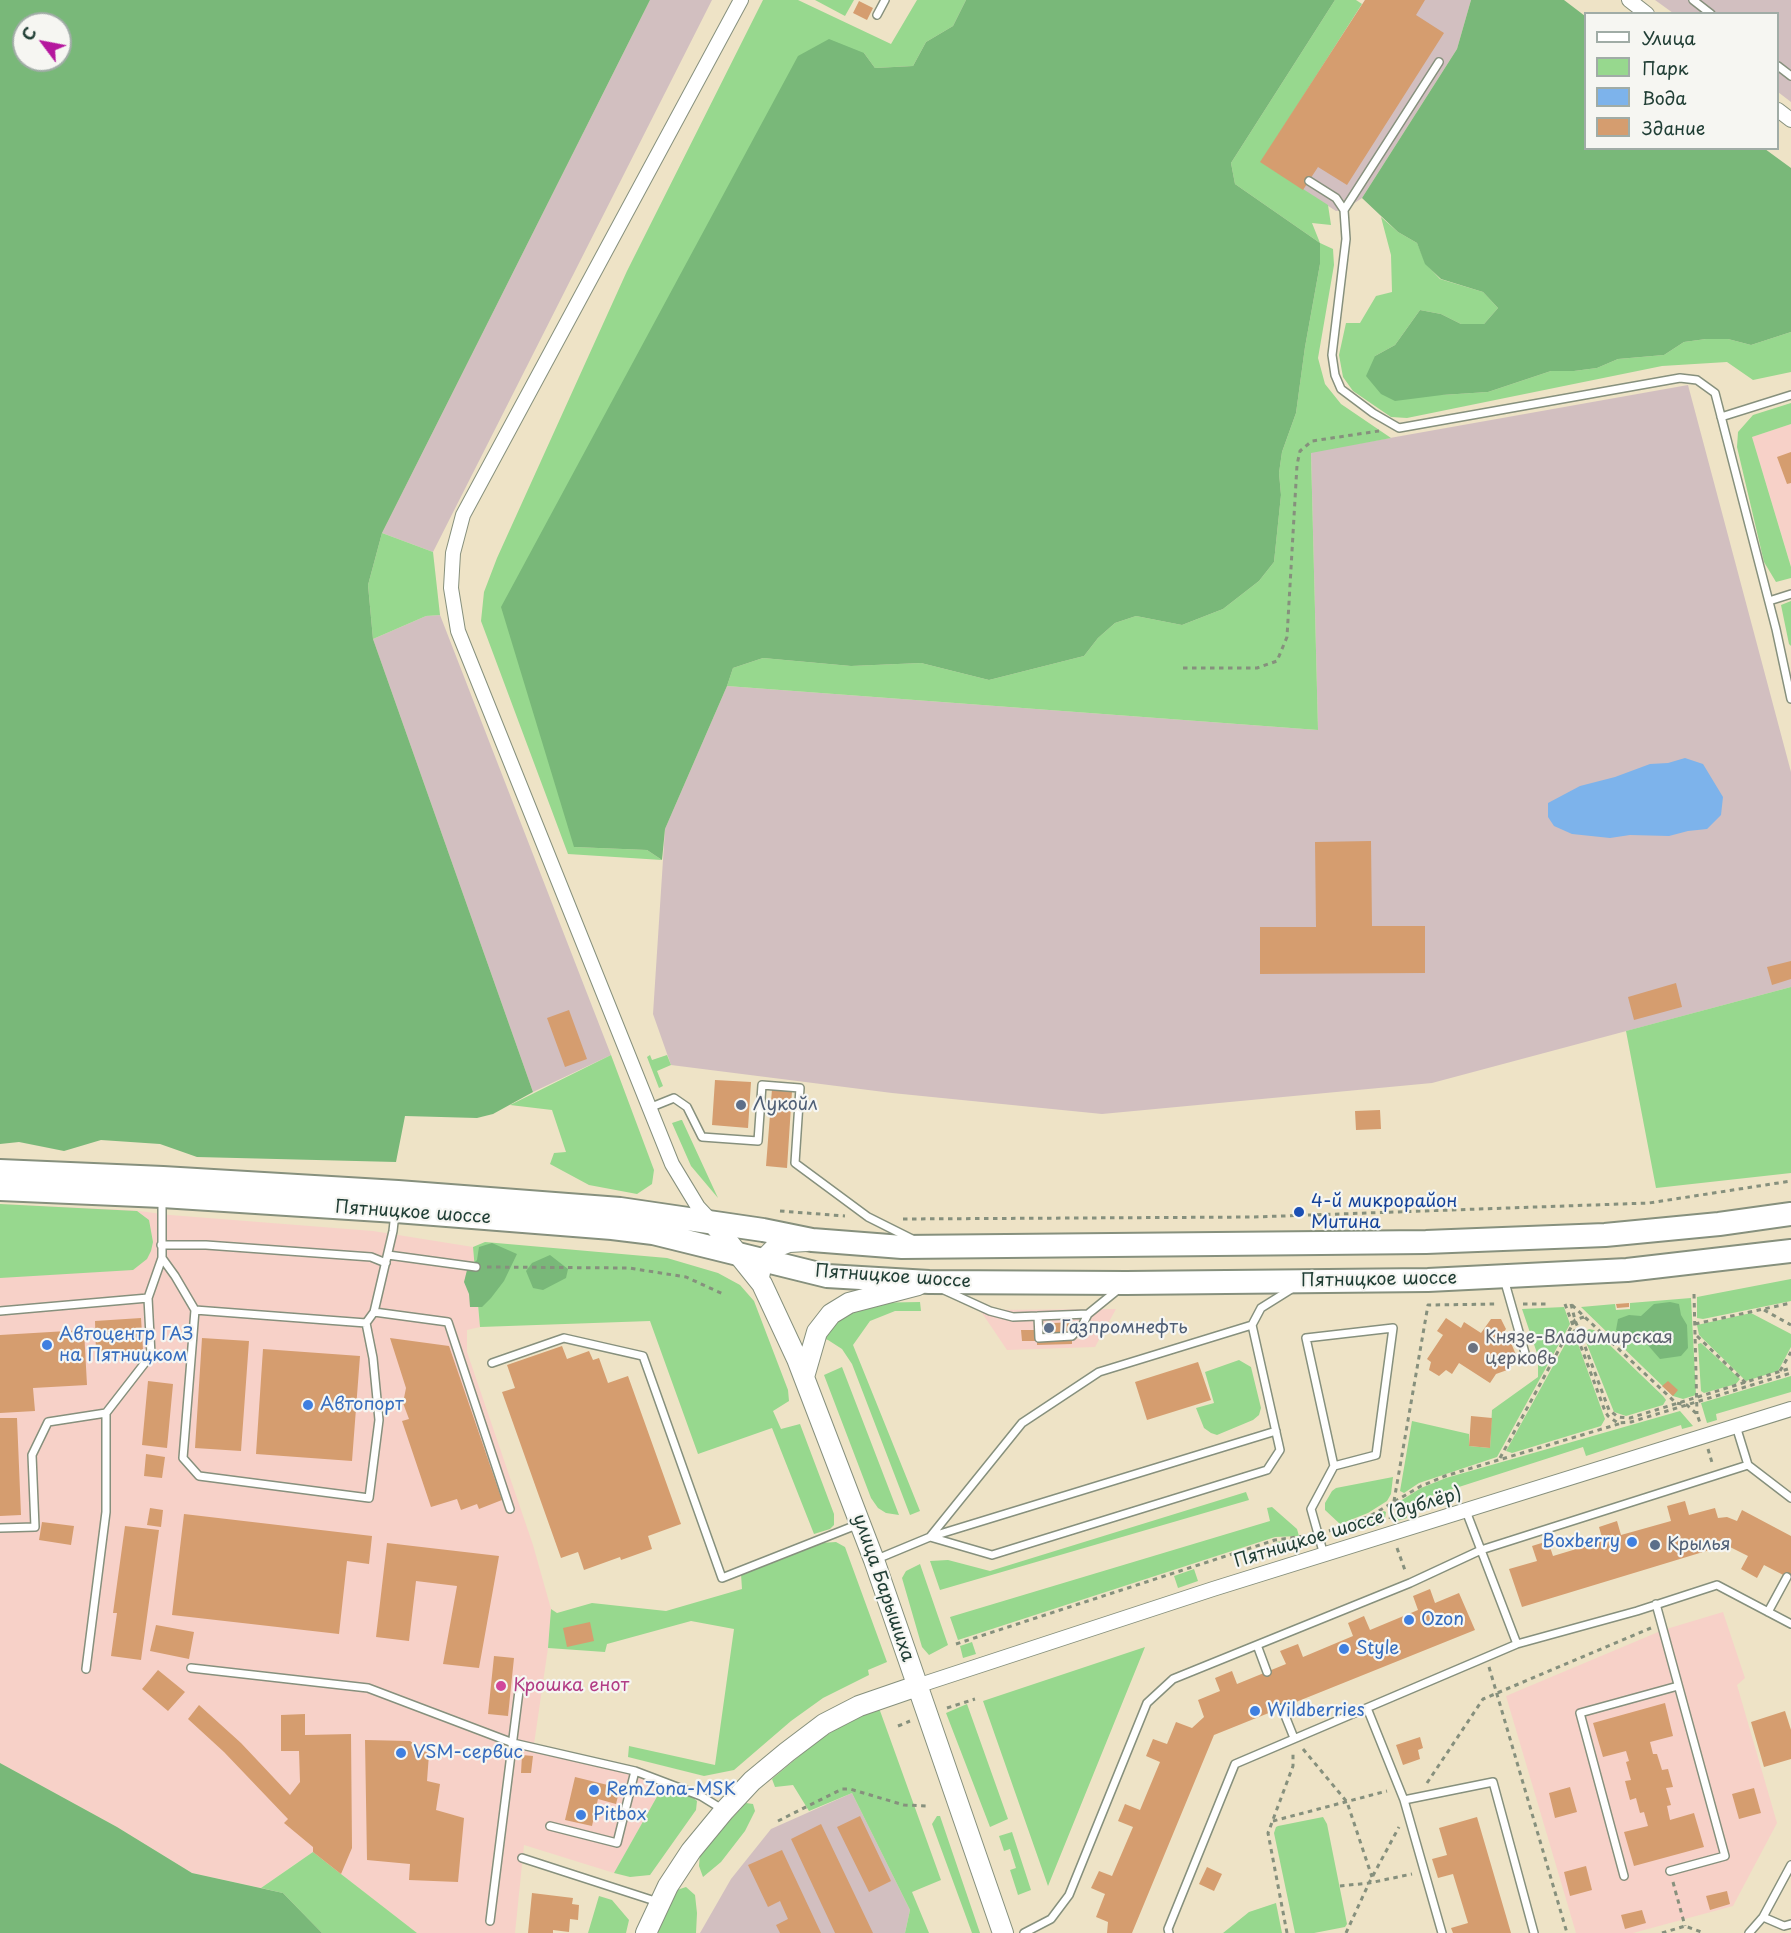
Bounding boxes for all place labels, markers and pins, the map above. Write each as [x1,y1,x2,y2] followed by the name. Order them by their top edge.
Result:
[753,1094,818,1116] place label: Лукойл
[734,1098,748,1112] marker: Лукойл
[1311,1191,1458,1234] place label: 4-й микрорайон Митина
[1292,1205,1306,1219] marker: 4-й микрорайон Митина
[1061,1317,1188,1339] place label: Газпромнефть
[1042,1321,1056,1335] marker: Газпромнефть
[59,1324,193,1366] place label: Автоцентр ГАЗ на Пятницком
[1485,1327,1673,1370] place label: Князе-Владимирская церковь
[40,1338,54,1352] marker: Автоцентр ГАЗ на Пятницком
[1466,1341,1480,1355] marker: Князе-Владимирская церковь
[320,1394,404,1416] place label: Автопорт
[301,1398,315,1412] marker: Автопорт
[1542,1531,1620,1553] place label: Boxberry
[1667,1534,1731,1556] place label: Крылья
[1625,1535,1639,1549] marker: Boxberry
[1648,1538,1662,1552] marker: Крылья
[1421,1609,1464,1631] place label: Ozon
[1402,1613,1416,1627] marker: Ozon
[1356,1638,1399,1660] place label: Style
[1337,1642,1351,1656] marker: Style
[513,1675,629,1697] place label: Крошка енот
[494,1679,508,1693] marker: Крошка енот
[1267,1700,1365,1722] place label: Wildberries
[1248,1704,1262,1718] marker: Wildberries
[413,1742,523,1764] place label: VSM-сервис
[394,1746,408,1760] marker: VSM-сервис
[606,1779,736,1801] place label: RemZona-MSK
[587,1783,601,1797] marker: RemZona-MSK
[593,1804,647,1826] place label: Pitbox
[574,1808,588,1822] marker: Pitbox

